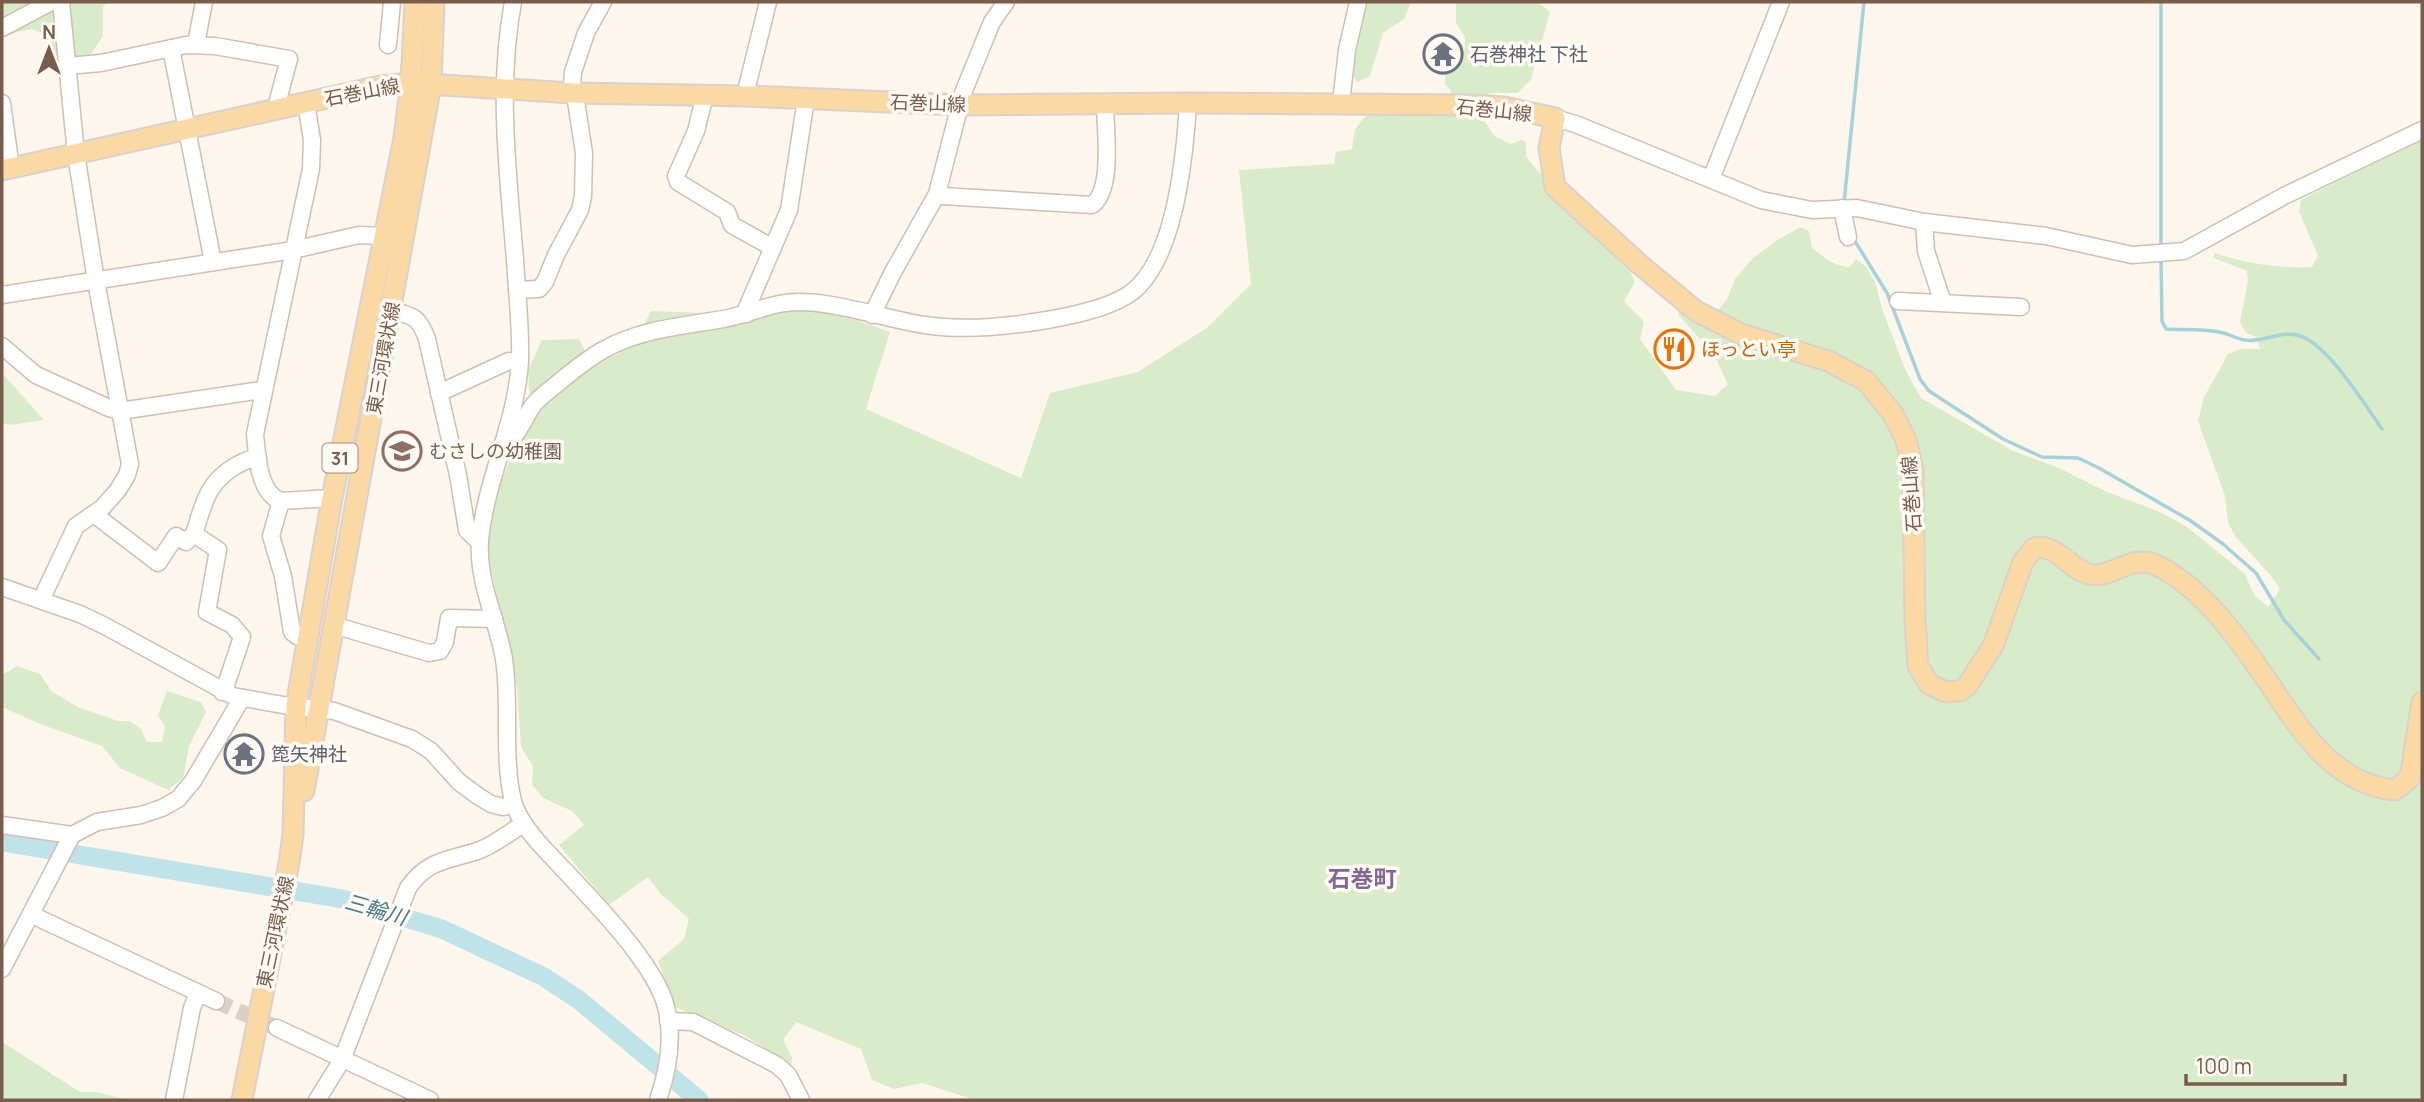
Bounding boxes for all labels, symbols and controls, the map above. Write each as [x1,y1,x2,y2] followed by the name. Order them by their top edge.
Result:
[14,14,84,84] north arrow
[42,19,56,45] text: N
[1422,33,1464,75] temple icon: 石巻神社 下社
[1470,41,1588,67] place label: 石巻神社 下社
[322,72,402,112] street label: 石巻山線
[890,89,966,117] street label: 石巻山線
[1455,93,1533,127] street label: 石巻山線
[360,300,406,416] street label: 東三河環状線
[1653,328,1695,370] restaurant icon: ほっとい亭
[1701,336,1796,362] place label: ほっとい亭
[381,430,423,472] school or university icon: むさしの幼稚園
[429,438,562,464] place label: むさしの幼稚園
[322,444,358,472] road number: 31
[1895,455,1927,533] street label: 石巻山線
[223,733,265,775] temple icon: 箆矢神社
[271,741,347,767] place label: 箆矢神社
[1328,862,1397,894] district label: 石巻町
[250,874,300,990] street label: 東三河環状線
[342,887,412,932] water label: 三輪川
[2186,1042,2345,1086] scale bar
[2196,1052,2252,1080] text: 100 m

